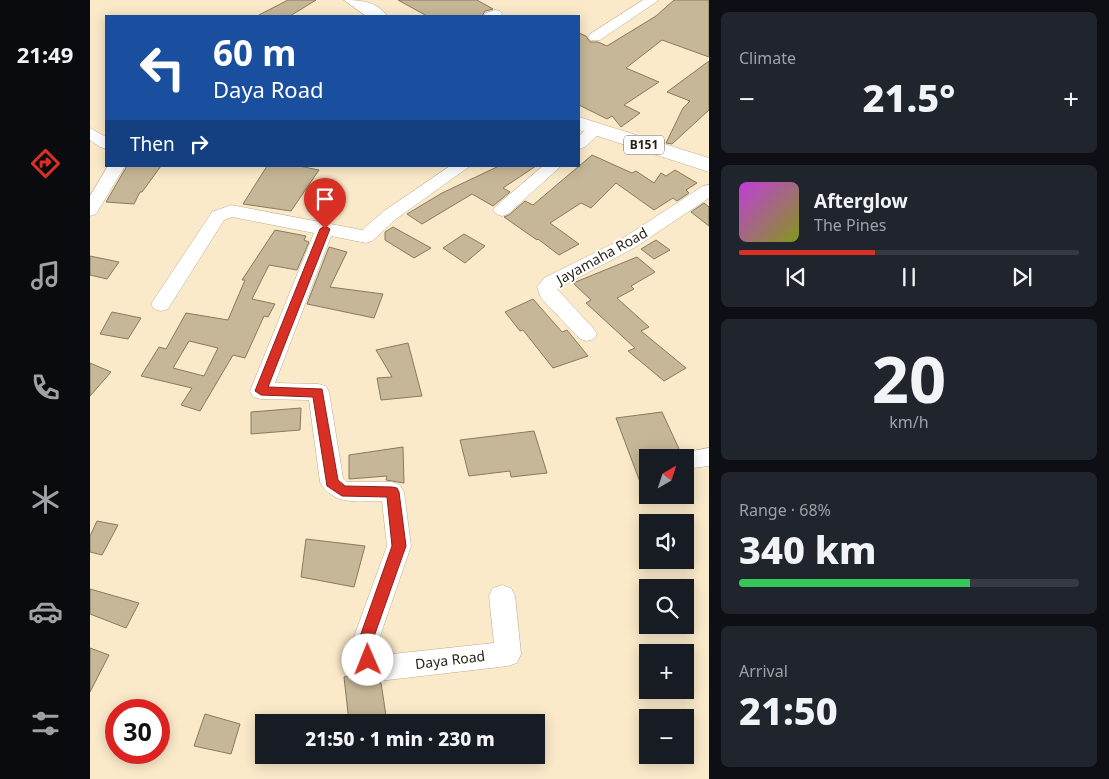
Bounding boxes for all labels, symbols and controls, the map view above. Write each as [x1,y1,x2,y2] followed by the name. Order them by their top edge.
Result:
[213,29,296,76] text: 60 m
[130,35,195,100] icon: left
[17,39,73,69] text: 21:49
[739,47,796,69] text: Climate
[863,71,955,123] text: 21.5°
[213,74,324,104] text: Daya Road
[739,79,755,117] text: −
[1063,79,1079,117] text: +
[185,130,213,158] icon: right
[130,131,175,157] text: Then
[624,136,664,154] road number: B151
[28,146,63,181] icon: directions
[304,178,346,229] pin
[311,185,339,213] icon: arrive
[814,188,908,214] text: Afterglow
[814,214,886,236] text: The Pines
[551,223,651,289] street label: Jayamaha Road
[28,258,63,293] icon: music
[782,263,810,291] icon: previous
[895,263,923,291] icon: pause
[1008,263,1036,291] icon: next
[872,334,946,422] text: 20
[28,370,63,405] icon: phone
[889,411,929,433] text: km/h
[639,449,694,504] north arrow
[639,449,694,764] map controls
[28,482,63,517] icon: climate
[739,499,831,521] text: Range · 68%
[639,514,694,569] button: sound
[739,523,877,575] text: 340 km
[639,579,694,634] button: search
[28,594,63,629] icon: car
[341,633,393,685] position arrow
[639,644,694,699] button: +
[414,646,486,673] street label: Daya Road
[739,660,788,682] text: Arrival
[739,684,838,736] text: 21:50
[105,699,170,764] speed limit sign: 30
[28,706,63,741] icon: filters
[639,709,694,764] button: −
[305,726,495,752] text: 21:50 · 1 min · 230 m

